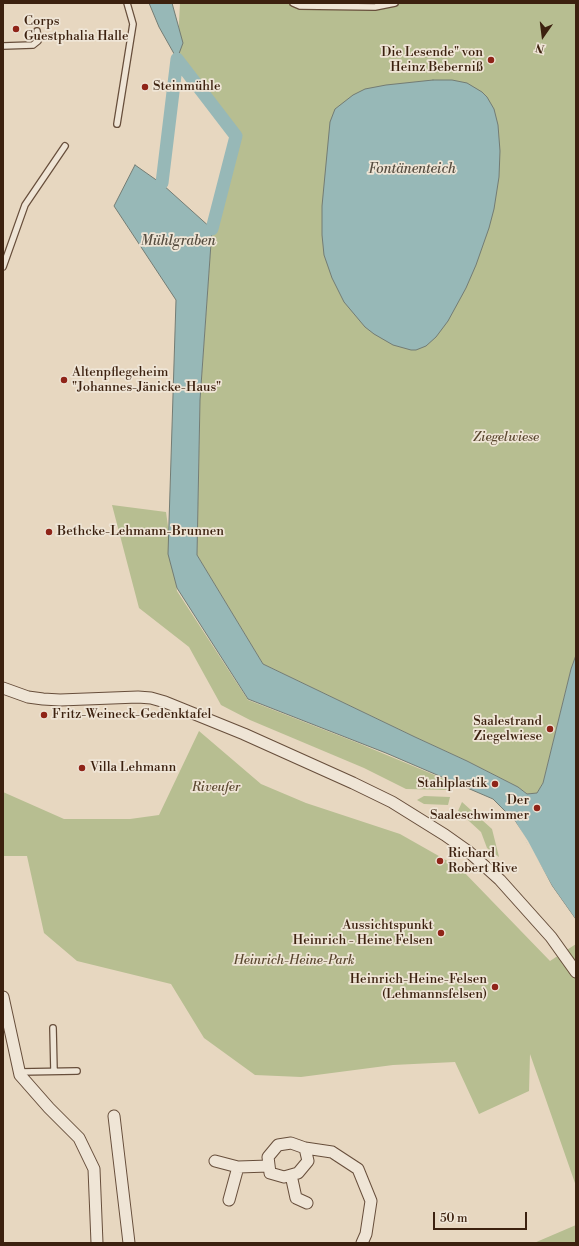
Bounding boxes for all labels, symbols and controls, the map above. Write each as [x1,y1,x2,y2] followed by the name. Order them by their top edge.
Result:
[24,14,128,45] place label: Corps Guestphalia Halle
[523,16,563,56] north arrow
[11,24,21,34] marker: Corps Guestphalia Halle
[534,40,546,55] text: N
[381,45,483,76] place label: Die Lesende" von Heinz Beberniß
[486,55,496,65] marker: Die Lesende" von Heinz Beberniß
[153,79,221,95] place label: Steinmühle
[140,82,150,92] marker: Steinmühle
[368,162,456,178] water label: Fontänenteich
[141,234,215,250] water label: Mühlgraben
[72,365,221,396] place label: Altenpflegeheim "Johannes-Jänicke-Haus"
[59,375,69,385] marker: Altenpflegeheim "Johannes-Jänicke-Haus"
[473,430,539,446] park label: Ziegelwiese
[57,524,224,540] place label: Bethcke-Lehmann-Brunnen
[44,527,54,537] marker: Bethcke-Lehmann-Brunnen
[52,707,211,723] place label: Fritz-Weineck-Gedenktafel
[39,710,49,720] marker: Fritz-Weineck-Gedenktafel
[473,714,542,745] place label: Saalestrand Ziegelwiese
[545,724,555,734] marker: Saalestrand Ziegelwiese
[90,760,176,776] place label: Villa Lehmann
[77,763,87,773] marker: Villa Lehmann
[417,776,487,792] place label: Stahlplastik
[490,779,500,789] marker: Stahlplastik
[192,780,240,796] park label: Riveufer
[430,793,529,824] place label: Der Saaleschwimmer
[532,803,542,813] marker: Der Saaleschwimmer
[448,846,518,877] place label: Richard Robert Rive
[435,856,445,866] marker: Richard Robert Rive
[293,918,433,949] place label: Aussichtspunkt Heinrich - Heine Felsen
[436,928,446,938] marker: Aussichtspunkt Heinrich - Heine Felsen
[233,953,355,969] park label: Heinrich-Heine-Park
[350,972,487,1003] place label: Heinrich-Heine-Felsen (Lehmannsfelsen)
[490,982,500,992] marker: Heinrich-Heine-Felsen (Lehmannsfelsen)
[435,1204,529,1230] scale bar
[440,1211,468,1226] text: 50 m

